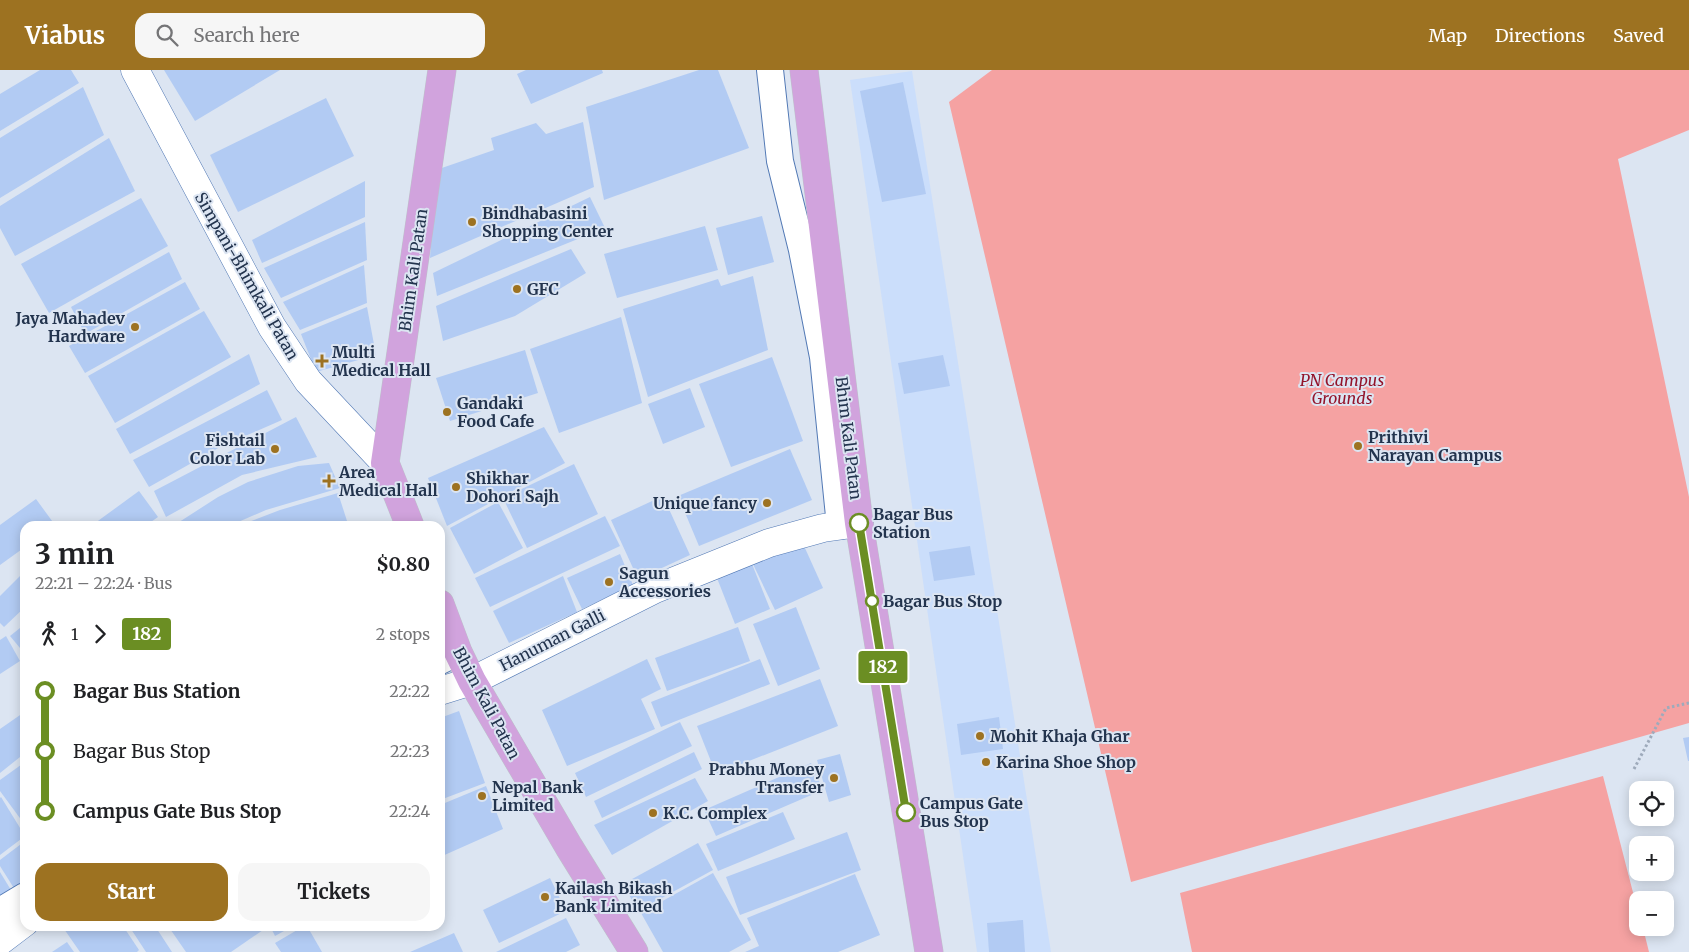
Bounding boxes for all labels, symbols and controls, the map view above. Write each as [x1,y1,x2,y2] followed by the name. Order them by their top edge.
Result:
[135,13,485,58] search box
[25,20,105,51] text: Viabus
[153,21,181,49] icon: search
[193,23,300,47] text: Search here
[1429,24,1467,47] text: Map
[1495,24,1585,47] text: Directions
[1613,24,1664,47] text: Saved
[191,189,303,364] street label: Simpani-Bhimkali Patan
[482,203,614,241] place label: Bindhabasini Shopping Center
[394,207,432,333] street label: Bhim Kali Patan
[466,216,478,228] marker: Bindhabasini Shopping Center
[527,279,559,299] place label: GFC
[511,283,523,295] marker: GFC
[15,308,126,346] place label: Jaya Mahadev Hardware
[129,321,141,333] marker: Jaya Mahadev Hardware
[332,342,431,380] place label: Multi Medical Hall
[316,355,328,367] marker: Multi Medical Hall
[1300,370,1384,408] park label: PN Campus Grounds
[832,375,867,501] street label: Bhim Kali Patan
[457,393,535,431] place label: Gandaki Food Cafe
[441,406,453,418] marker: Gandaki Food Cafe
[1368,427,1502,465] place label: Prithivi Narayan Campus
[190,430,265,468] place label: Fishtail Color Lab
[1352,440,1364,452] marker: Prithivi Narayan Campus
[269,443,281,455] marker: Fishtail Color Lab
[338,462,438,500] place label: Area Medical Hall
[466,468,559,506] place label: Shikhar Dohori Sajh
[323,475,335,487] marker: Area Medical Hall
[450,481,462,493] marker: Shikhar Dohori Sajh
[653,493,758,513] place label: Unique fancy
[761,497,773,509] marker: Unique fancy
[873,504,953,542] place label: Bagar Bus Station
[849,513,869,533] marker: Bagar Bus Station
[35,536,114,572] text: 3 min
[376,552,430,576] text: $0.80
[618,563,711,601] place label: Sagun Accessories
[35,573,172,593] text: 22:21 – 22:24 · Bus
[603,576,615,588] marker: Sagun Accessories
[883,591,1002,611] place label: Bagar Bus Stop
[865,594,879,608] marker: Bagar Bus Stop
[496,605,608,675] street label: Hanuman Galli
[35,620,63,648] icon: walk
[86,620,114,648] icon: forward
[132,622,161,645] text: 182
[71,624,78,644] text: 1
[376,624,430,644] text: 2 stops
[449,644,525,763] street label: Bhim Kali Patan
[854,651,912,683] line badge: 182
[868,655,898,678] text: 182
[73,679,240,703] text: Bagar Bus Station
[389,681,430,701] text: 22:22
[990,726,1130,746] place label: Mohit Khaja Ghar
[974,730,986,742] marker: Mohit Khaja Ghar
[73,739,210,763] text: Bagar Bus Stop
[390,741,430,761] text: 22:23
[996,752,1136,772] place label: Karina Shoe Shop
[980,756,992,768] marker: Karina Shoe Shop
[709,759,825,797] place label: Prabhu Money Transfer
[828,772,840,784] marker: Prabhu Money Transfer
[492,777,584,815] place label: Nepal Bank Limited
[1629,781,1674,936] map controls
[1629,781,1674,826] button: locate
[476,790,488,802] marker: Nepal Bank Limited
[920,793,1023,831] place label: Campus Gate Bus Stop
[73,799,281,823] text: Campus Gate Bus Stop
[389,801,430,821] text: 22:24
[896,802,916,822] marker: Campus Gate Bus Stop
[663,803,767,823] place label: K.C. Complex
[647,807,659,819] marker: K.C. Complex
[1629,836,1674,881] button: +
[35,863,228,921] button: Start
[238,863,430,921] button: Tickets
[555,878,673,916] place label: Kailash Bikash Bank Limited
[539,891,551,903] marker: Kailash Bikash Bank Limited
[1629,891,1674,936] button: −

